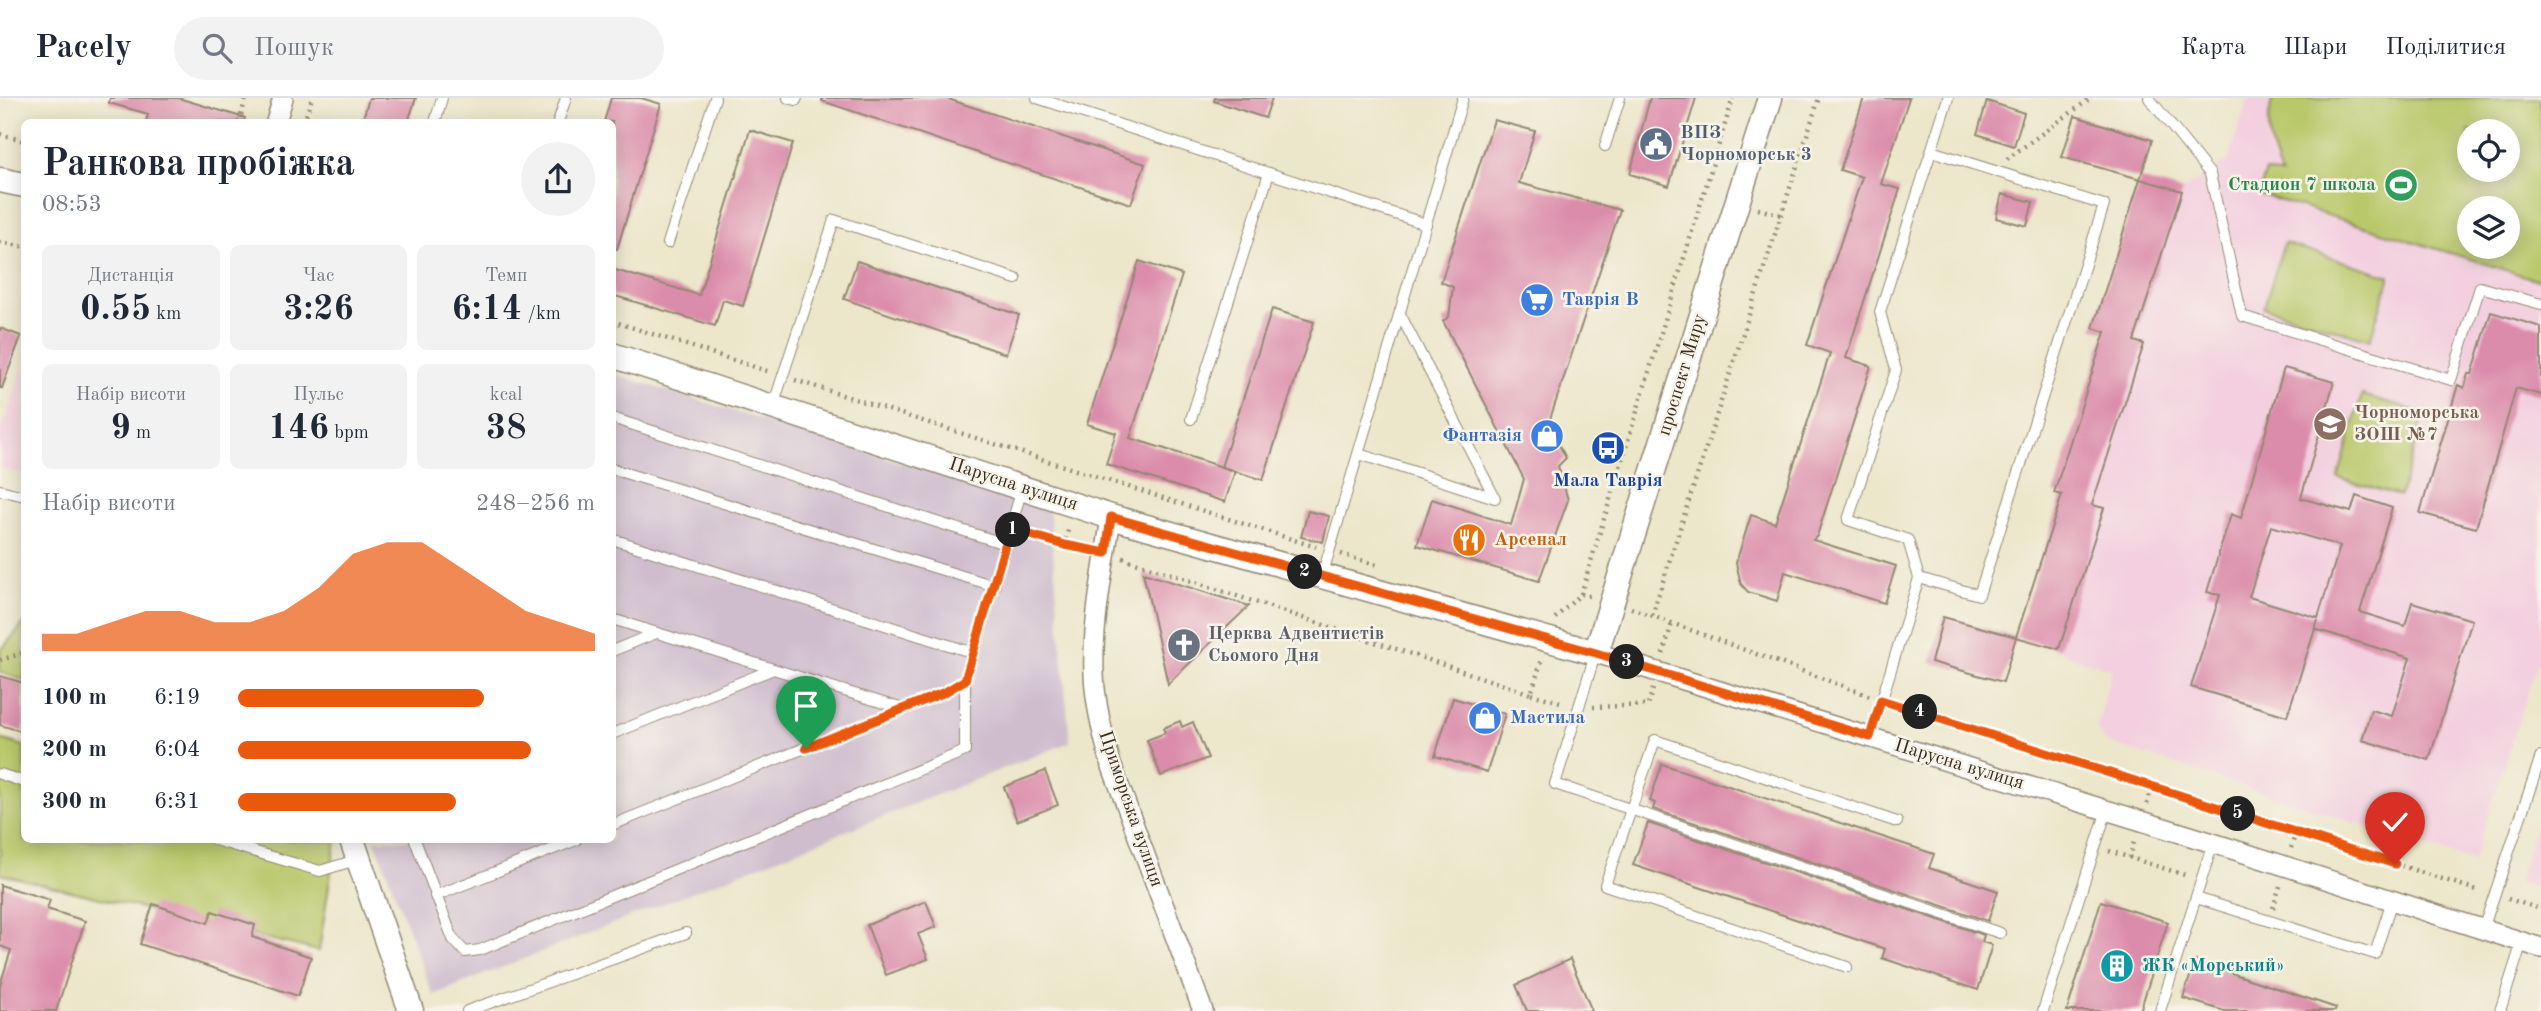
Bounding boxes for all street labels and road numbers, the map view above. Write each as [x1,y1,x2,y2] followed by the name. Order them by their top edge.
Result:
[1655,312,1711,438] street label: проспект Миру
[946,455,1080,515] street label: Парусна вулиця
[1094,728,1166,890] street label: Приморська вулиця
[1892,736,2026,794] street label: Парусна вулиця

